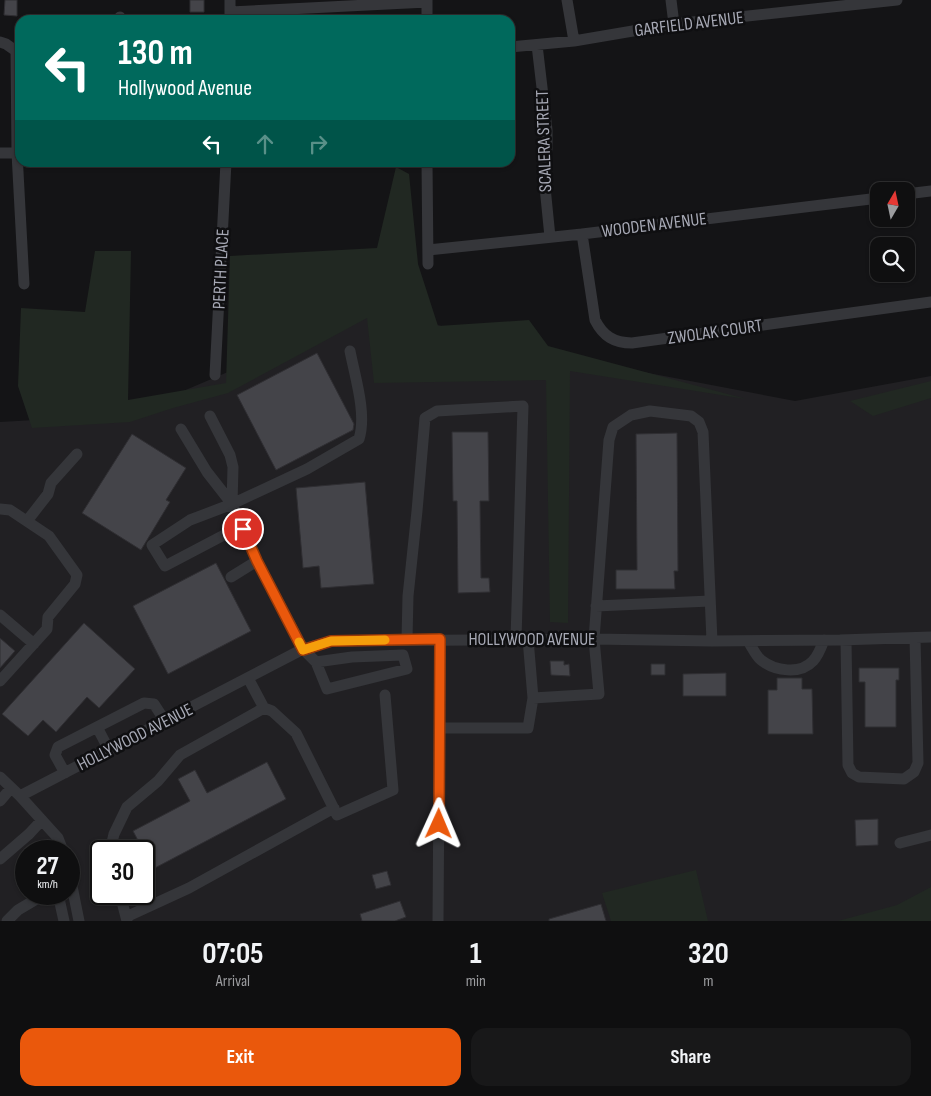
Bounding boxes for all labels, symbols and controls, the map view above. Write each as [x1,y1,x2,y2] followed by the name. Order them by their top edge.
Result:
[633,7,745,41] street label: GARFIELD AVENUE
[118,32,193,75] text: 130 m
[35,35,100,100] icon: left
[118,75,252,102] text: Hollywood Avenue
[532,90,556,192] street label: SCALERA STREET
[198,130,226,158] icon: left
[251,130,279,158] icon: ahead
[304,130,332,158] icon: right
[870,182,915,228] north arrow
[870,182,915,282] map controls
[600,208,708,242] street label: WOODEN AVENUE
[208,228,234,310] street label: PERTH PLACE
[870,237,915,282] button: search
[666,315,764,349] street label: ZWOLAK COURT
[222,508,264,550] pin
[229,515,257,543] icon: arrive
[468,629,596,650] street label: HOLLYWOOD AVENUE
[74,699,196,775] street label: HOLLYWOOD AVENUE
[412,797,464,849] position arrow
[90,840,155,905] speed limit sign: 30
[37,851,58,882] text: 27
[37,877,58,892] text: km/h
[202,936,264,972] text: 07:05
[470,936,482,972] text: 1
[688,936,729,972] text: 320
[216,972,250,991] text: Arrival
[466,972,486,991] text: min
[703,972,714,991] text: m
[20,1028,461,1086] button: Exit
[471,1028,911,1086] button: Share

